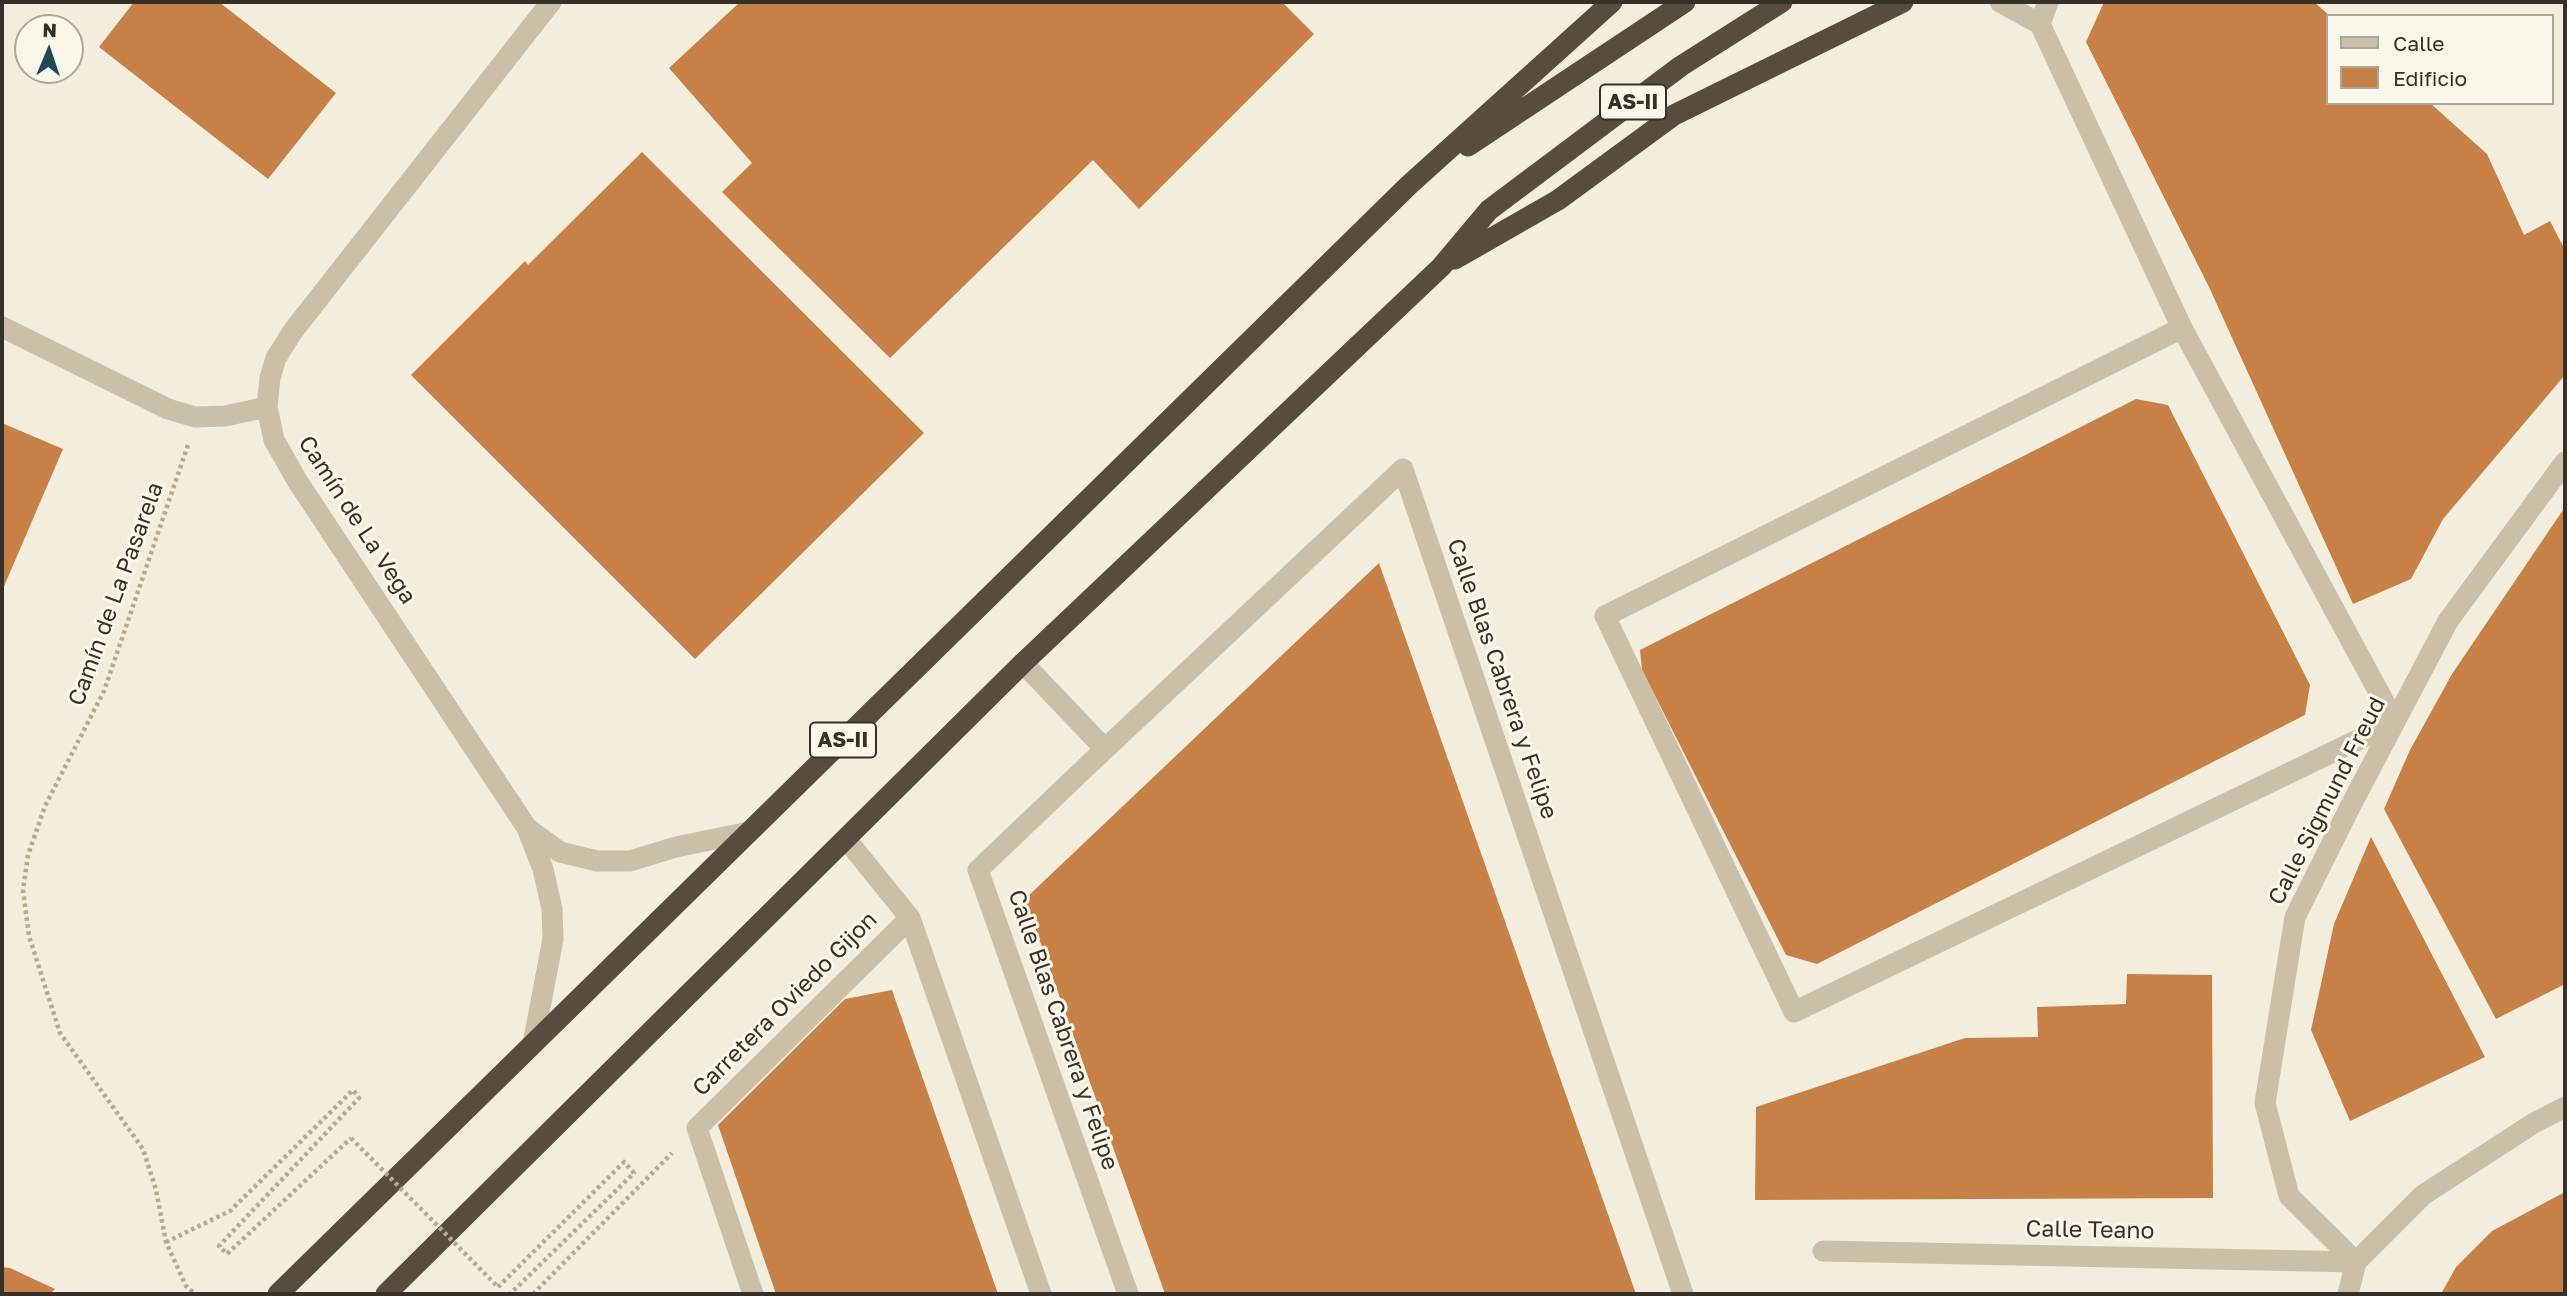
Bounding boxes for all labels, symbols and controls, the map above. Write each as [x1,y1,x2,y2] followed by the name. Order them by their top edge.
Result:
[14,14,84,84] north arrow
[2326,14,2553,105] legend
[42,18,57,41] text: N
[2393,30,2445,56] text: Calle
[2393,65,2467,91] text: Edificio
[1600,84,1666,119] road number: AS-II
[292,431,422,609] street label: Camín de La Vega
[63,478,169,710] street label: Camín de La Pasarela
[1441,535,1563,823] street label: Calle Blas Cabrera y Felipe
[2263,693,2391,909] street label: Calle Sigmund Freud
[810,722,876,758] road number: AS-II
[1002,886,1124,1174] street label: Calle Blas Cabrera y Felipe
[687,906,883,1102] street label: Carretera Oviedo Gijon
[2025,1215,2155,1245] street label: Calle Teano

